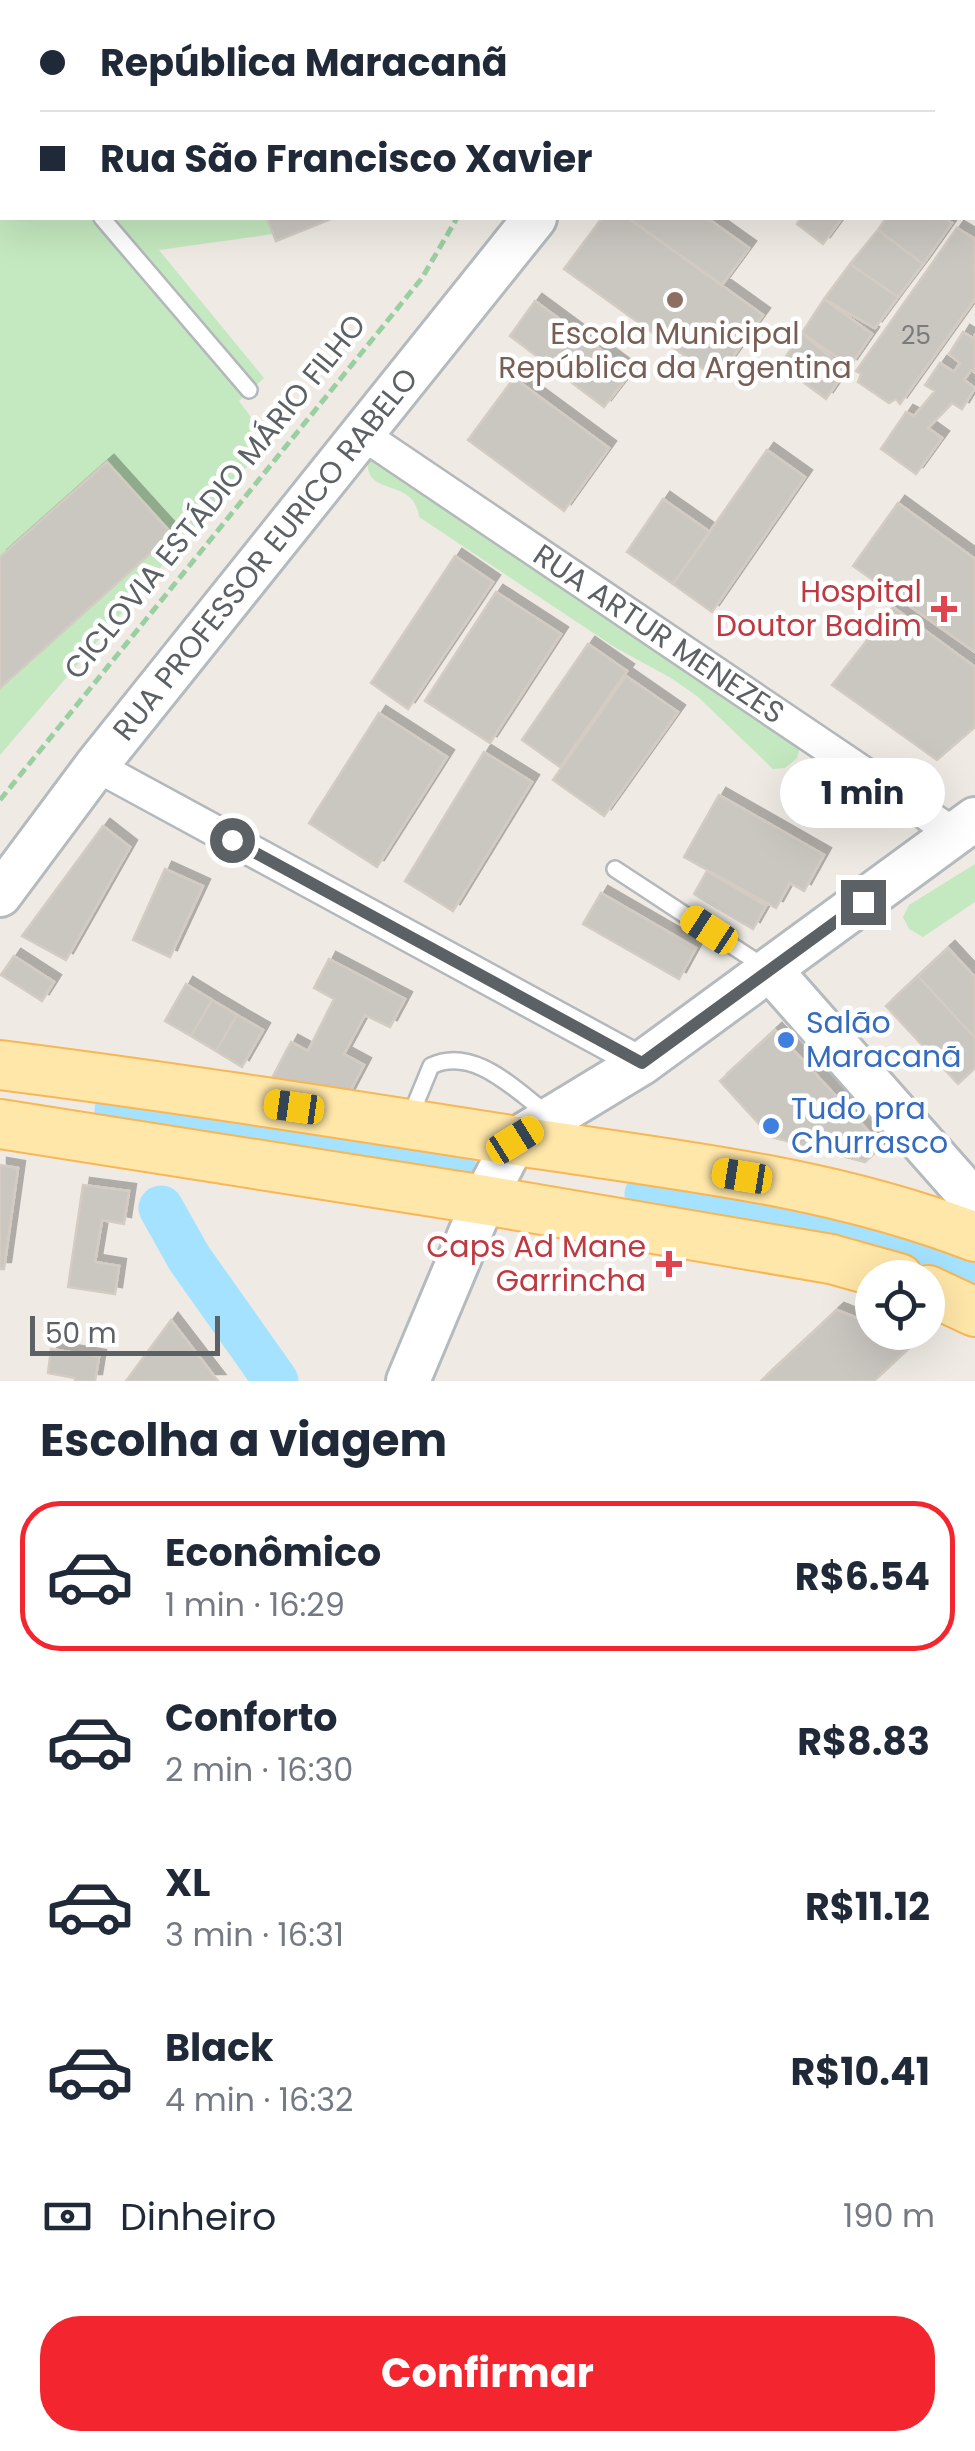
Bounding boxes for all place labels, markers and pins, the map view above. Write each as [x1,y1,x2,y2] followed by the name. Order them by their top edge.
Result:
[664,289,686,311] marker: Escola Municipal República da Argentina
[498,312,852,389] place label: Escola Municipal República da Argentina
[716,570,922,647] place label: Hospital Doutor Badim
[931,596,957,622] marker: Hospital Doutor Badim
[806,1001,962,1078] place label: Salão Maracanã
[775,1029,797,1051] marker: Salão Maracanã
[791,1087,948,1164] place label: Tudo pra Churrasco
[760,1115,782,1137] marker: Tudo pra Churrasco
[426,1225,646,1302] place label: Caps Ad Mane Garrincha
[656,1251,682,1277] marker: Caps Ad Mane Garrincha

